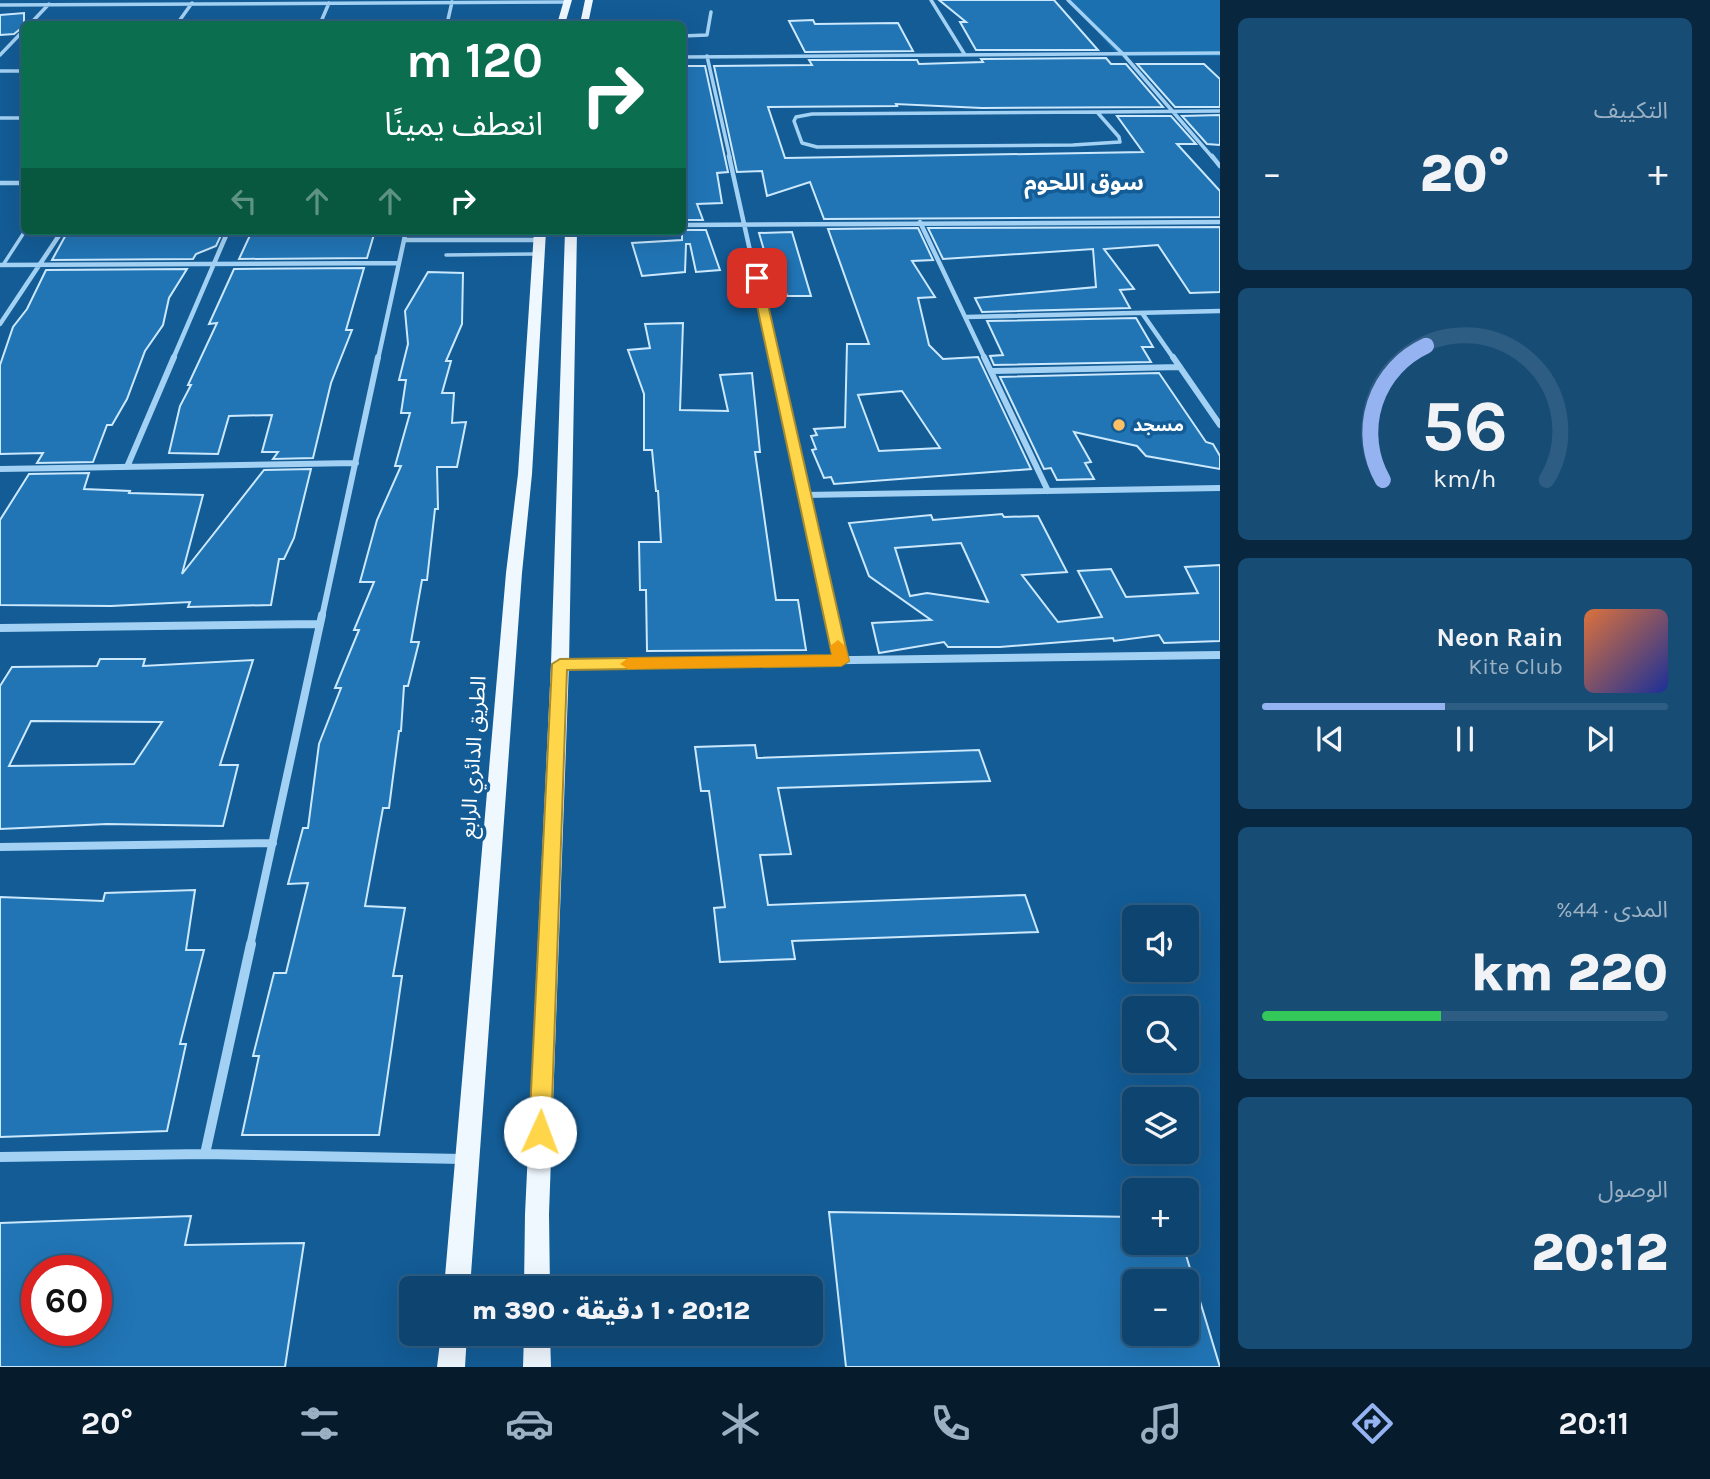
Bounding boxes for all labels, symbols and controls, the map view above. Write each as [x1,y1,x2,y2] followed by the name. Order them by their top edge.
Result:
[406,32,543,89] text: 120 m
[567,49,658,140] icon: right
[1594,97,1668,124] text: التكييف
[384,106,543,143] text: انعطف يمينًا
[1420,143,1510,204] text: 20°
[1262,151,1282,196] text: −
[1648,151,1668,196] text: +
[1024,169,1144,200] district label: سوق اللحوم
[225,182,263,220] icon: left
[298,182,336,220] icon: ahead
[371,182,409,220] icon: ahead
[444,182,482,220] icon: right
[727,248,787,308] pin
[738,259,776,297] icon: arrive
[1422,383,1508,468] text: 56
[1133,414,1184,436] place label: مسجد
[1111,417,1127,433] marker: مسجد
[1433,463,1497,492] text: km/h
[1436,622,1563,653] text: Neon Rain
[1468,653,1563,680] text: Kite Club
[455,675,495,839] street label: الطريق الدائري الرابع
[1311,720,1349,758] icon: previous
[1446,720,1484,758] icon: pause
[1581,720,1619,758] icon: next
[1556,896,1668,923] text: المدى · 44%
[1122,905,1199,1346] map controls
[1122,905,1199,982] button: sound
[1471,942,1668,1003] text: 220 km
[1122,996,1199,1073] button: search
[1122,1087,1199,1164] button: layers
[503,1095,577,1169] position arrow
[1598,1176,1668,1203] text: الوصول
[1122,1178,1199,1255] button: +
[1531,1222,1668,1283] text: 20:12
[21,1255,112,1346] speed limit sign: 60
[1122,1269,1199,1346] button: −
[472,1295,750,1326] text: 20:12 · 1 دقيقة · 390 m
[295,1399,344,1448] icon: filters
[505,1399,554,1448] icon: car
[716,1399,765,1448] icon: climate
[926,1399,975,1448] icon: phone
[1137,1399,1186,1448] icon: music
[1348,1399,1397,1448] icon: directions
[81,1405,133,1442] text: 20°
[1558,1405,1629,1442] text: 20:11

